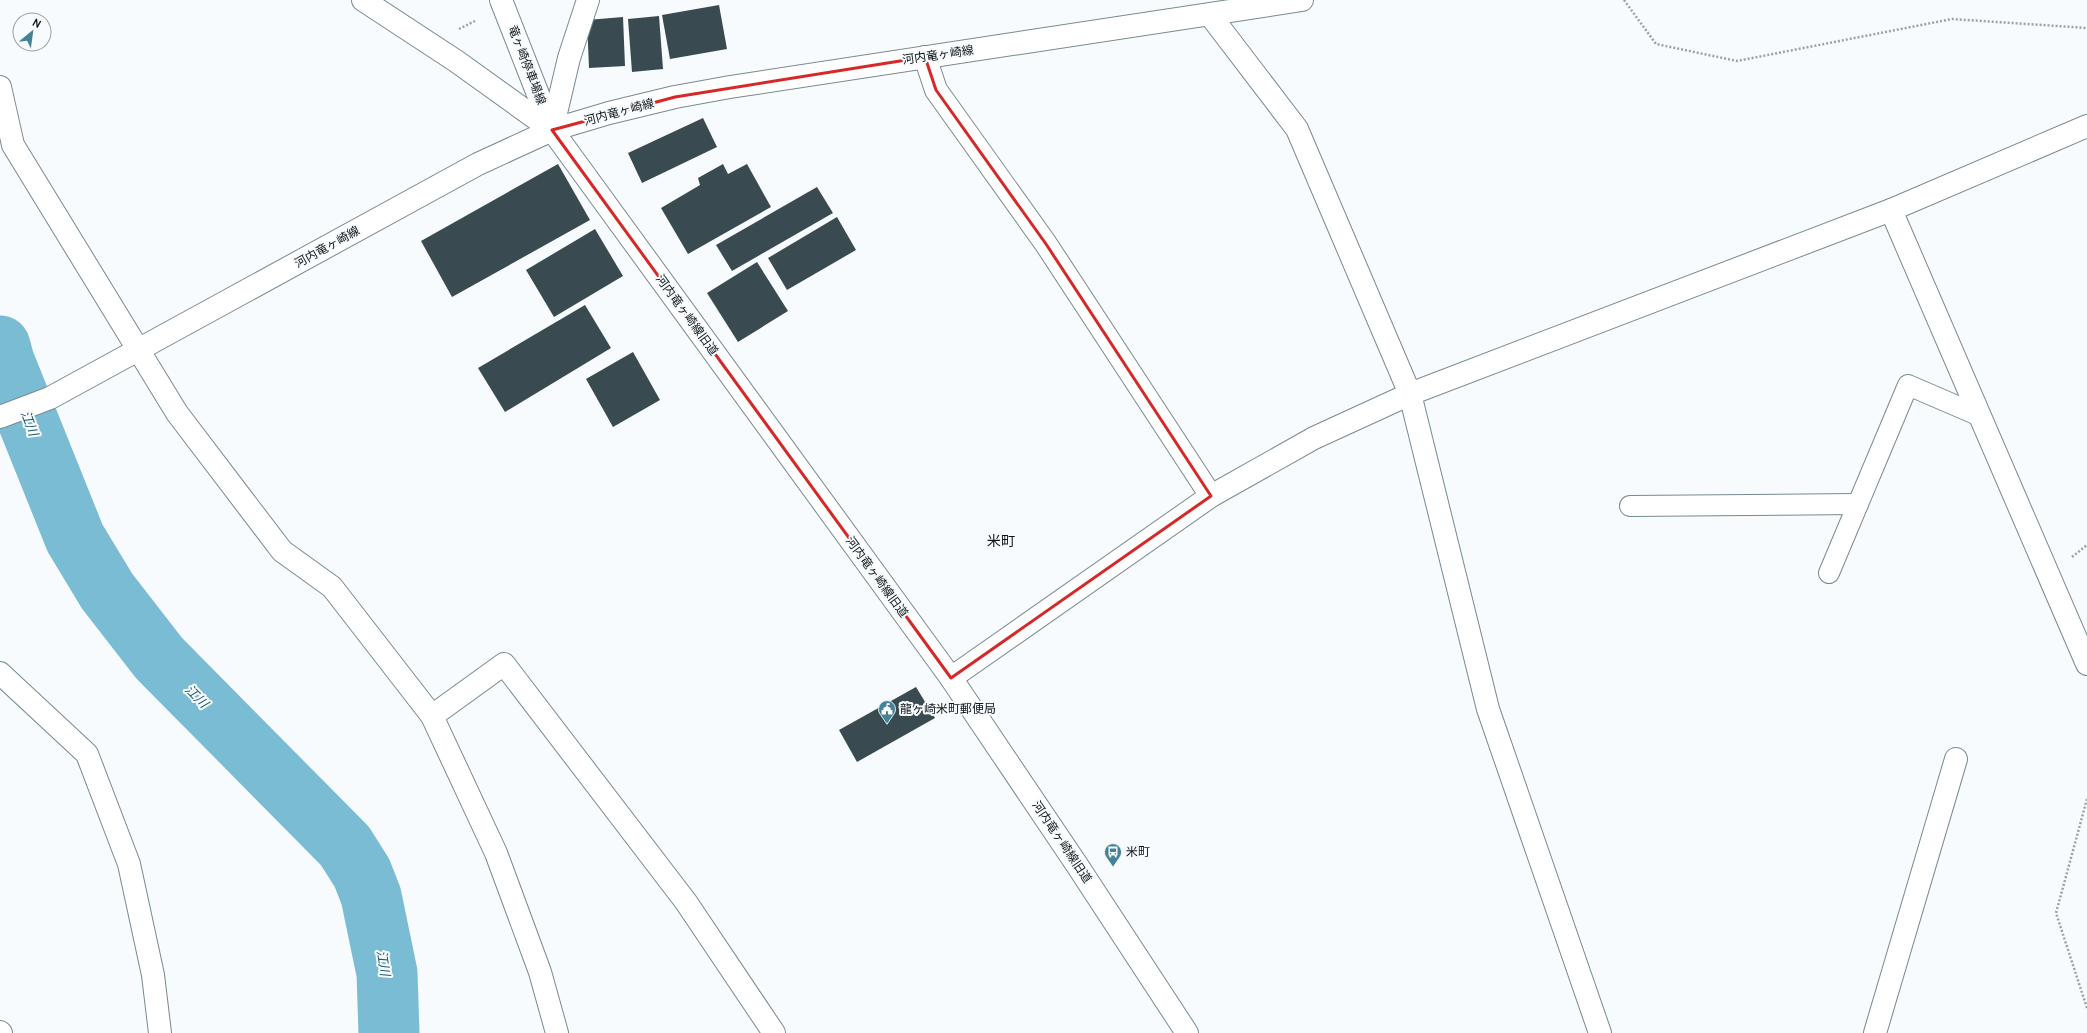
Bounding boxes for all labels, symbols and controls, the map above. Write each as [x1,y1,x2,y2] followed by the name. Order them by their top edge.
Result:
[12,12,52,52] north arrow
[30,15,44,31] text: N
[505,23,550,107] street label: 竜ヶ崎停車場線
[901,42,975,67] street label: 河内竜ヶ崎線
[582,95,656,128] street label: 河内竜ヶ崎線
[292,223,362,271] street label: 河内竜ヶ崎線
[653,271,722,358] street label: 河内竜ヶ崎線旧道
[18,408,43,440] water label: 江川
[987,532,1015,550] district label: 米町
[843,533,912,620] street label: 河内竜ヶ崎線旧道
[182,681,213,712] water label: 江川
[877,699,897,724] public building icon: 龍ヶ崎米町郵便局
[900,701,996,716] place label: 龍ヶ崎米町郵便局
[1029,798,1095,886] street label: 河内竜ヶ崎線旧道
[1103,842,1123,867] bus stop icon: 米町
[1126,844,1150,859] place label: 米町
[374,949,394,979] water label: 江川

